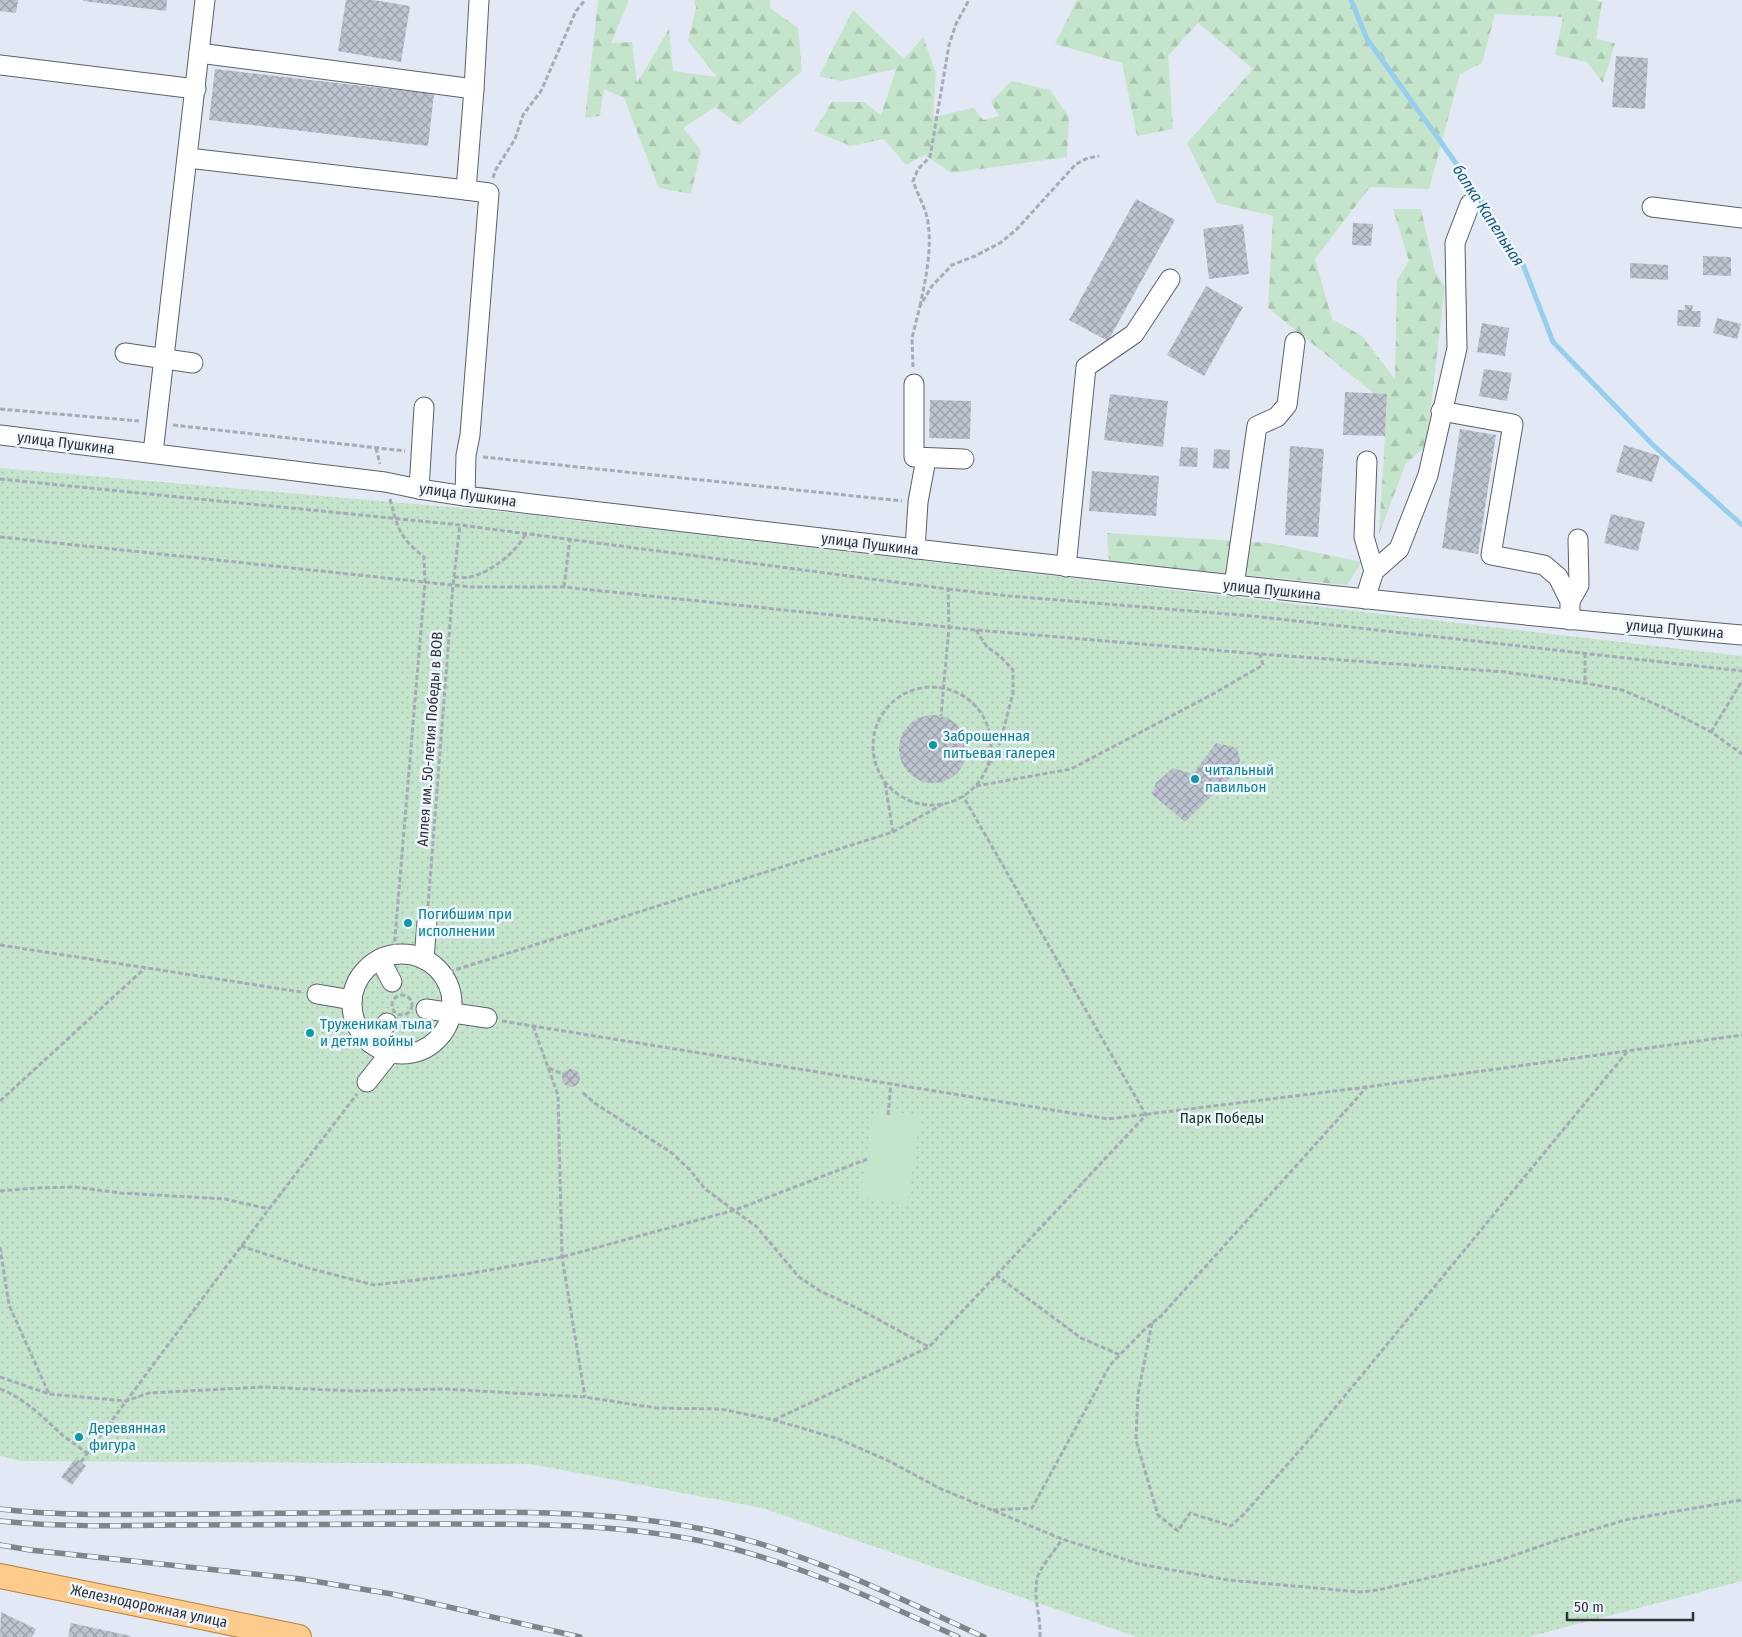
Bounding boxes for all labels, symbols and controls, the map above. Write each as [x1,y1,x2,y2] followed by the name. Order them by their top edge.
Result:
[1449,161,1529,270] water label: балка Капельная
[16,428,116,458] street label: улица Пушкина
[418,479,518,511] street label: улица Пушкина
[820,529,920,559] street label: улица Пушкина
[1222,576,1322,604] street label: улица Пушкина
[1625,616,1725,642] street label: улица Пушкина
[414,631,446,847] street label: Аллея им. 50-летия Победы в ВОВ
[943,727,1056,762] place label: Заброшенная питьевая галерея
[927,739,939,751] marker: Заброшенная питьевая галерея
[1205,761,1274,796] place label: читальный павильон
[1189,773,1201,785] marker: читальный павильон
[418,905,512,940] place label: Погибшим при исполнении
[402,917,414,929] marker: Погибшим при исполнении
[320,1015,432,1050] place label: Труженикам тыла и детям войны
[304,1027,316,1039] marker: Труженикам тыла и детям войны
[1180,1109,1264,1127] park label: Парк Победы
[88,1419,166,1454] place label: Деревянная фигура
[73,1431,85,1443] marker: Деревянная фигура
[69,1581,229,1631] street label: Железнодорожная улица
[1567,1590,1693,1622] scale bar
[1574,1598,1604,1616] text: 50 m

